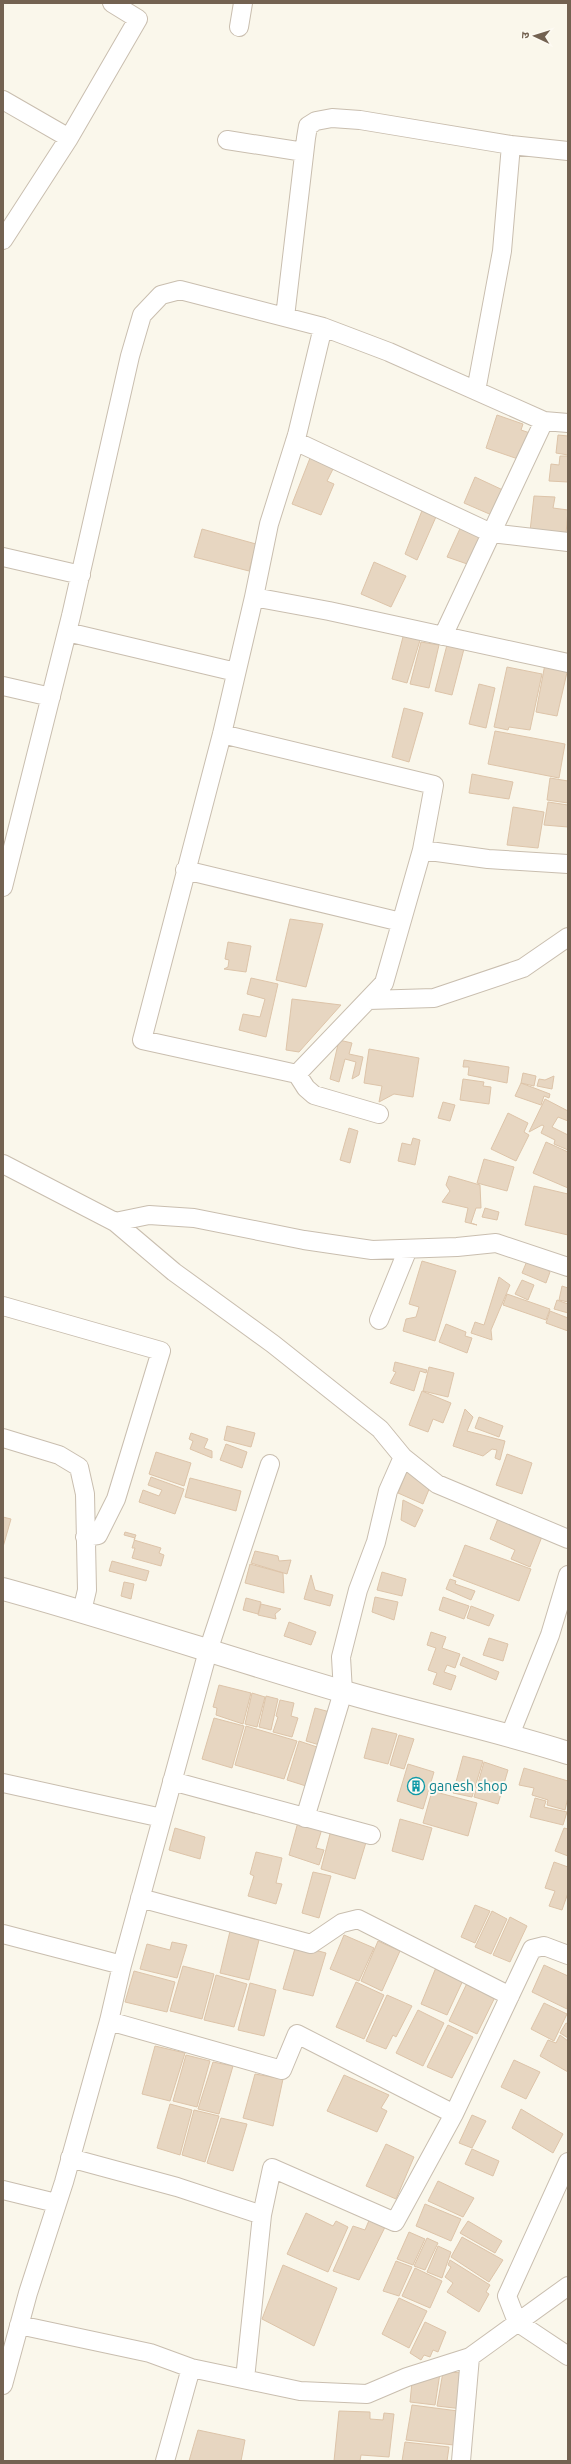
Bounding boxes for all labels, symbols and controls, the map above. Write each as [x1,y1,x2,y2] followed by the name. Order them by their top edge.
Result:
[515,16,555,56] north arrow
[519,31,531,39] text: उ
[406,1776,426,1796] building icon: ganesh shop
[429,1778,508,1794] place label: ganesh shop

